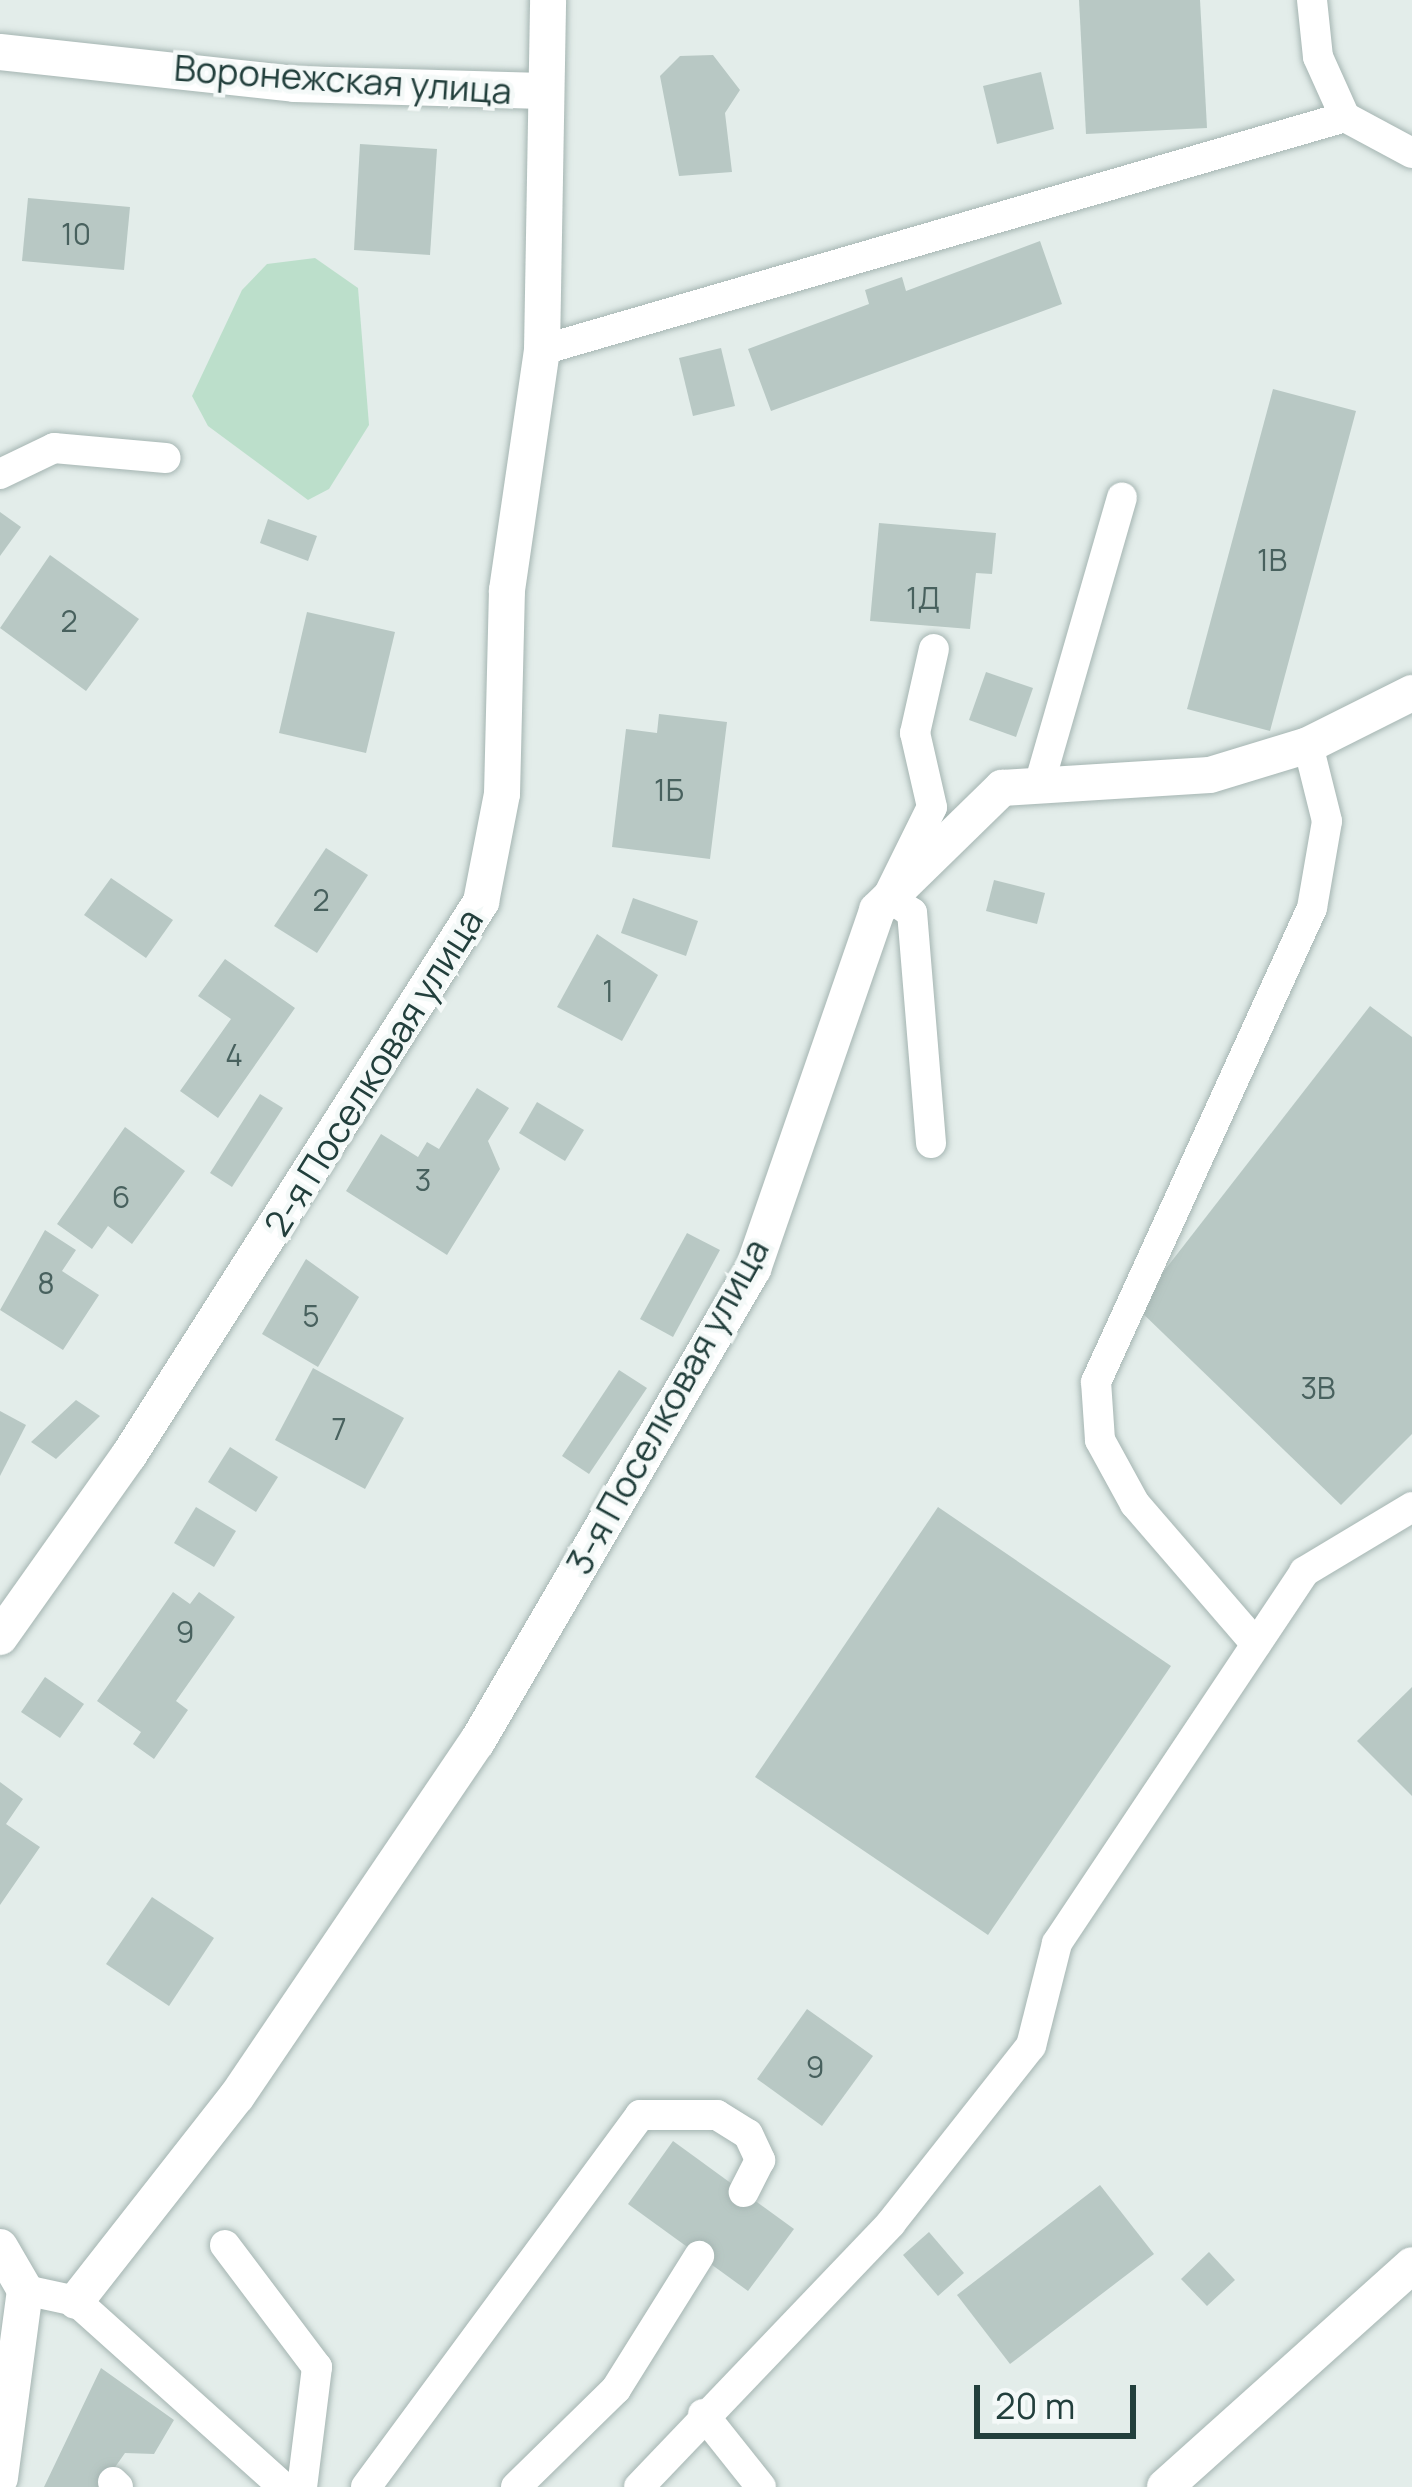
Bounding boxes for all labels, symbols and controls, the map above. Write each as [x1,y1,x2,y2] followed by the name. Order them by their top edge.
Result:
[173,46,513,112] street label: Воронежская улица
[61,216,91,252] house number: 10
[1257,542,1287,578] house number: 1В
[906,580,940,616] house number: 1Д
[60,603,78,639] house number: 2
[654,772,684,808] house number: 1Б
[312,882,330,918] house number: 2
[255,901,491,1243] street label: 2-я Поселковая улица
[602,973,614,1009] house number: 1
[225,1037,243,1073] house number: 4
[415,1162,431,1198] house number: 3
[112,1179,130,1215] house number: 6
[557,1231,777,1581] street label: 3-я Поселковая улица
[37,1265,55,1301] house number: 8
[302,1298,320,1334] house number: 5
[1301,1370,1335,1406] house number: 3В
[331,1411,347,1447] house number: 7
[176,1614,194,1650] house number: 9
[806,2049,824,2085] house number: 9
[980,2361,1142,2435] scale bar
[995,2381,1075,2430] text: 20 m

